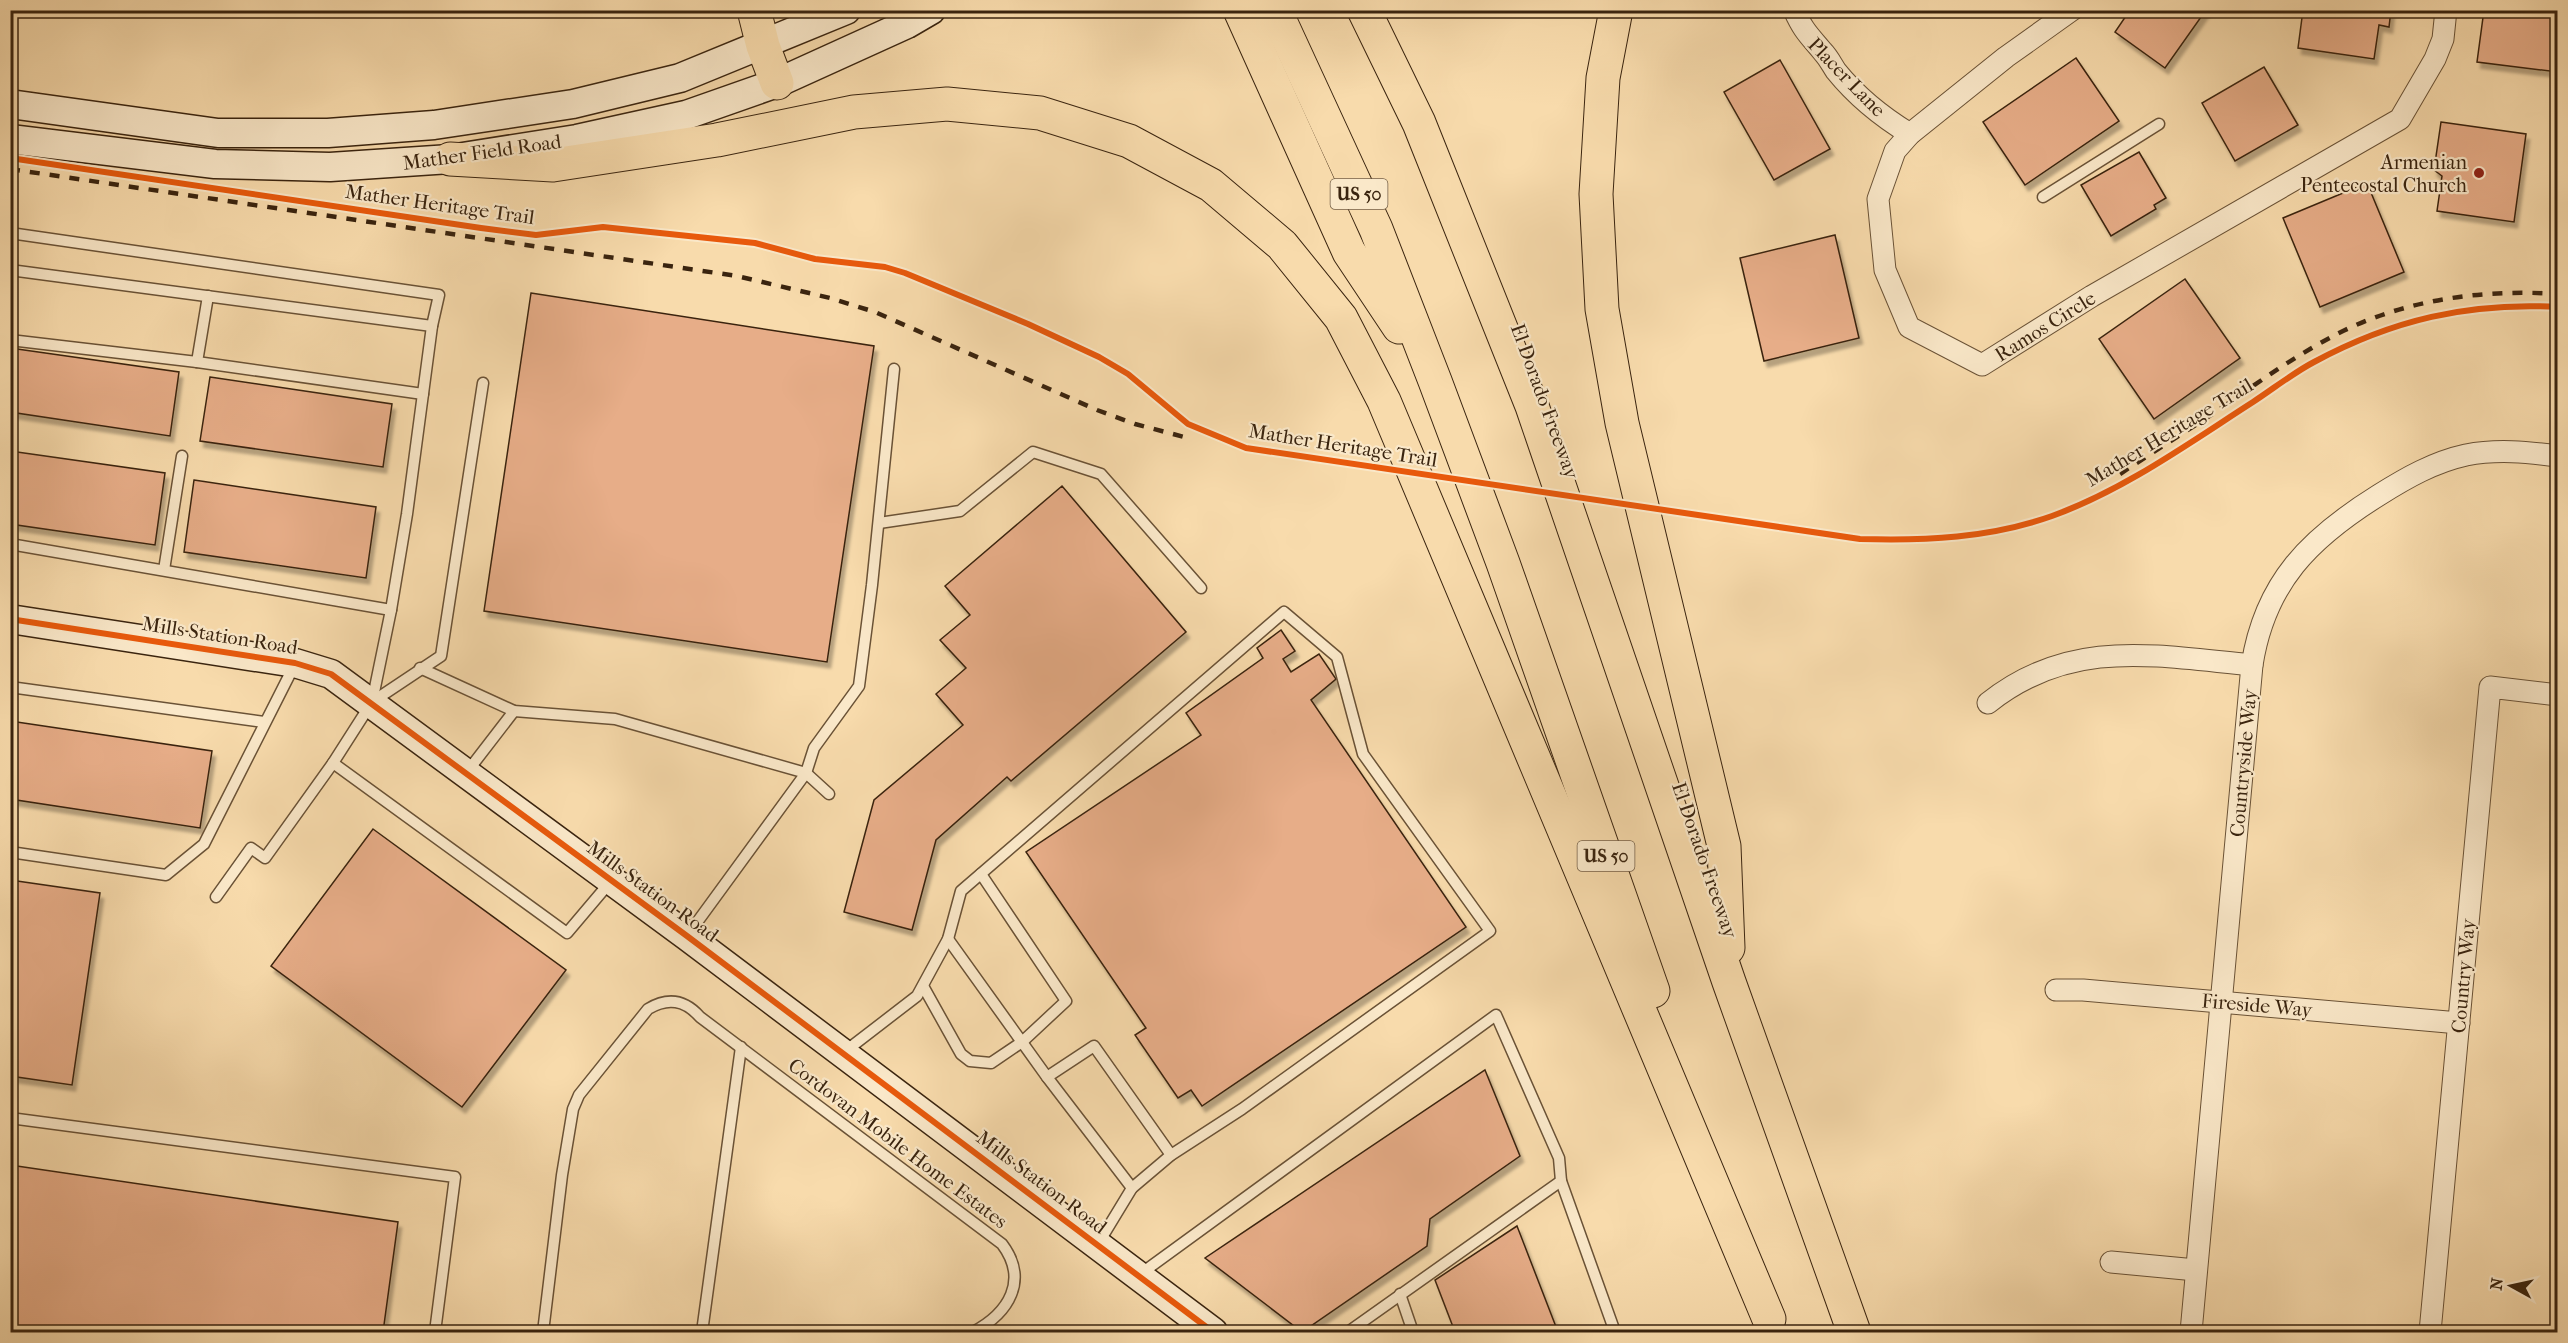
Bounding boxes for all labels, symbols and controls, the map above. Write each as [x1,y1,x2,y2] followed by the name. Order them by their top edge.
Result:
[1803,33,1890,122] street label: Placer Lane
[401,130,564,175] street label: Mather Field Road
[2300,151,2468,197] place label: Armenian Pentecostal Church
[2472,166,2486,180] marker: Armenian Pentecostal Church
[1330,179,1388,209] road number: US 50
[344,180,536,229] street label: Mather Heritage Trail
[1991,286,2100,366] street label: Ramos Circle
[1506,320,1584,483] street label: El Dorado Freeway
[2082,373,2257,491] street label: Mather Heritage Trail
[1247,419,1439,472] street label: Mather Heritage Trail
[141,612,300,659] street label: Mills Station Road
[2226,687,2262,838] street label: Countryside Way
[1667,779,1742,942] street label: El Dorado Freeway
[582,836,724,947] street label: Mills Station Road
[1578,841,1634,871] road number: US 50
[2447,917,2480,1034] street label: Country Way
[2201,989,2315,1022] street label: Fireside Way
[784,1054,1012,1233] street label: Cordovan Mobile Home Estates
[972,1126,1112,1239] street label: Mills Station Road
[2481,1256,2541,1316] north arrow
[2486,1276,2507,1291] text: N

